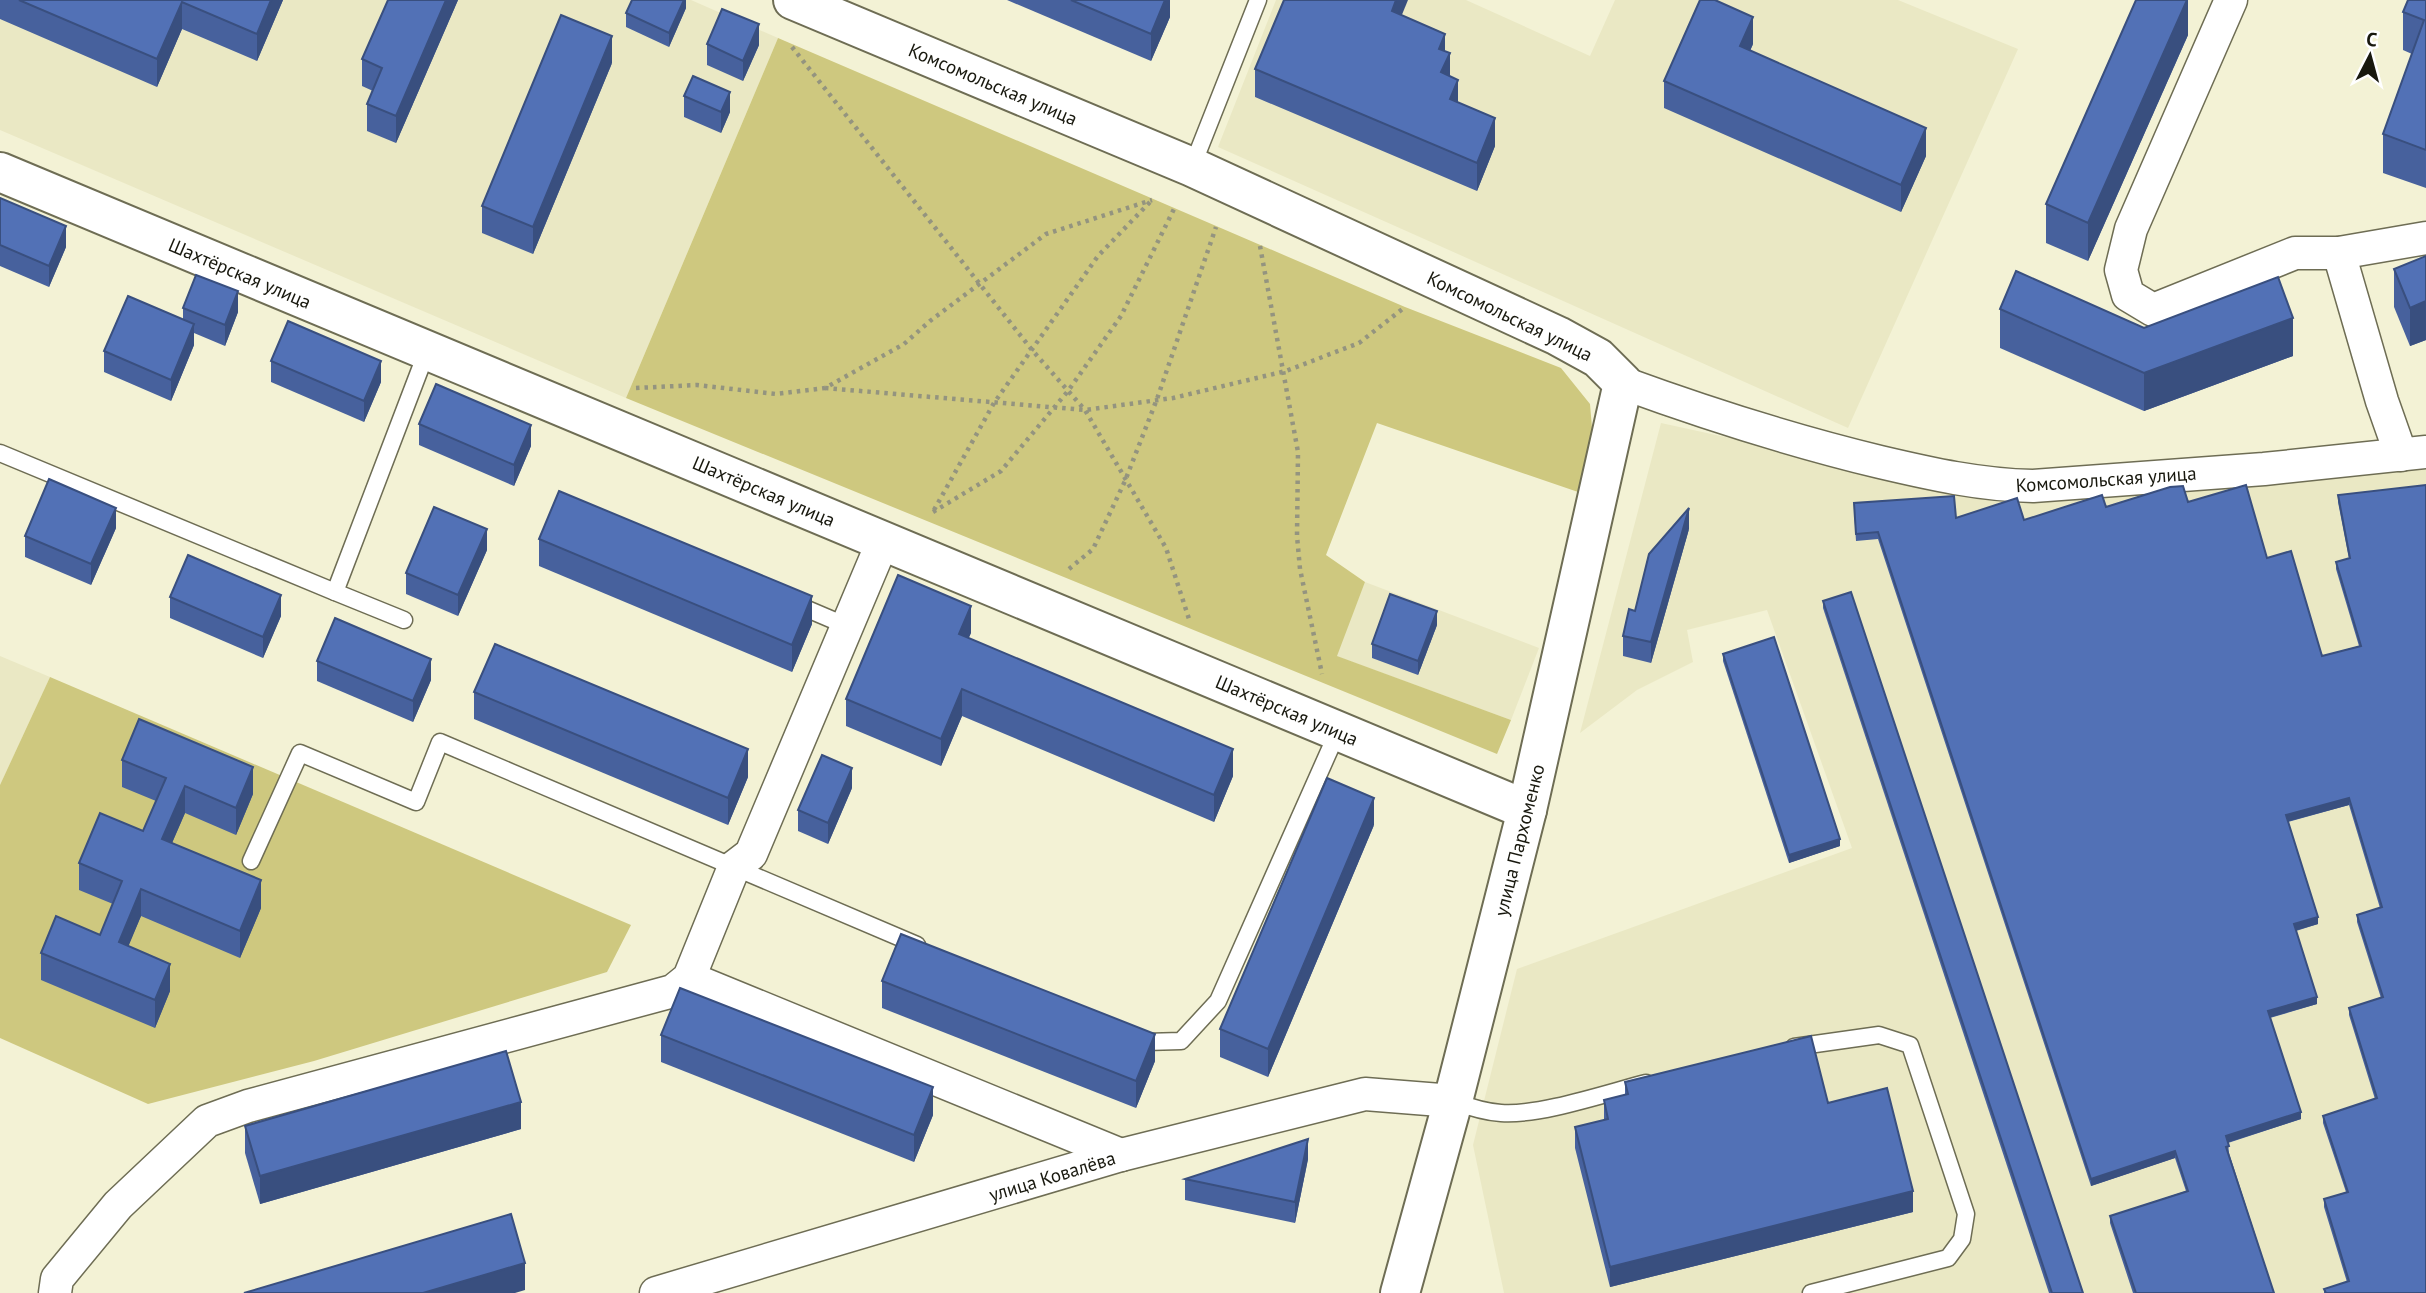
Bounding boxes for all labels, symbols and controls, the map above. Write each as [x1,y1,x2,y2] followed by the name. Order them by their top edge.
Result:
[2335,21,2405,91] north arrow
[2365,27,2379,52] text: С
[905,38,1081,130] street label: Комсомольская улица
[165,232,315,314] street label: Шахтёрская улица
[1423,266,1597,366] street label: Комсомольская улица
[689,450,839,532] street label: Шахтёрская улица
[2015,461,2197,497] street label: Комсомольская улица
[1212,669,1362,751] street label: Шахтёрская улица
[1488,761,1550,919] street label: улица Пархоменко
[986,1145,1118,1207] street label: улица Ковалёва

